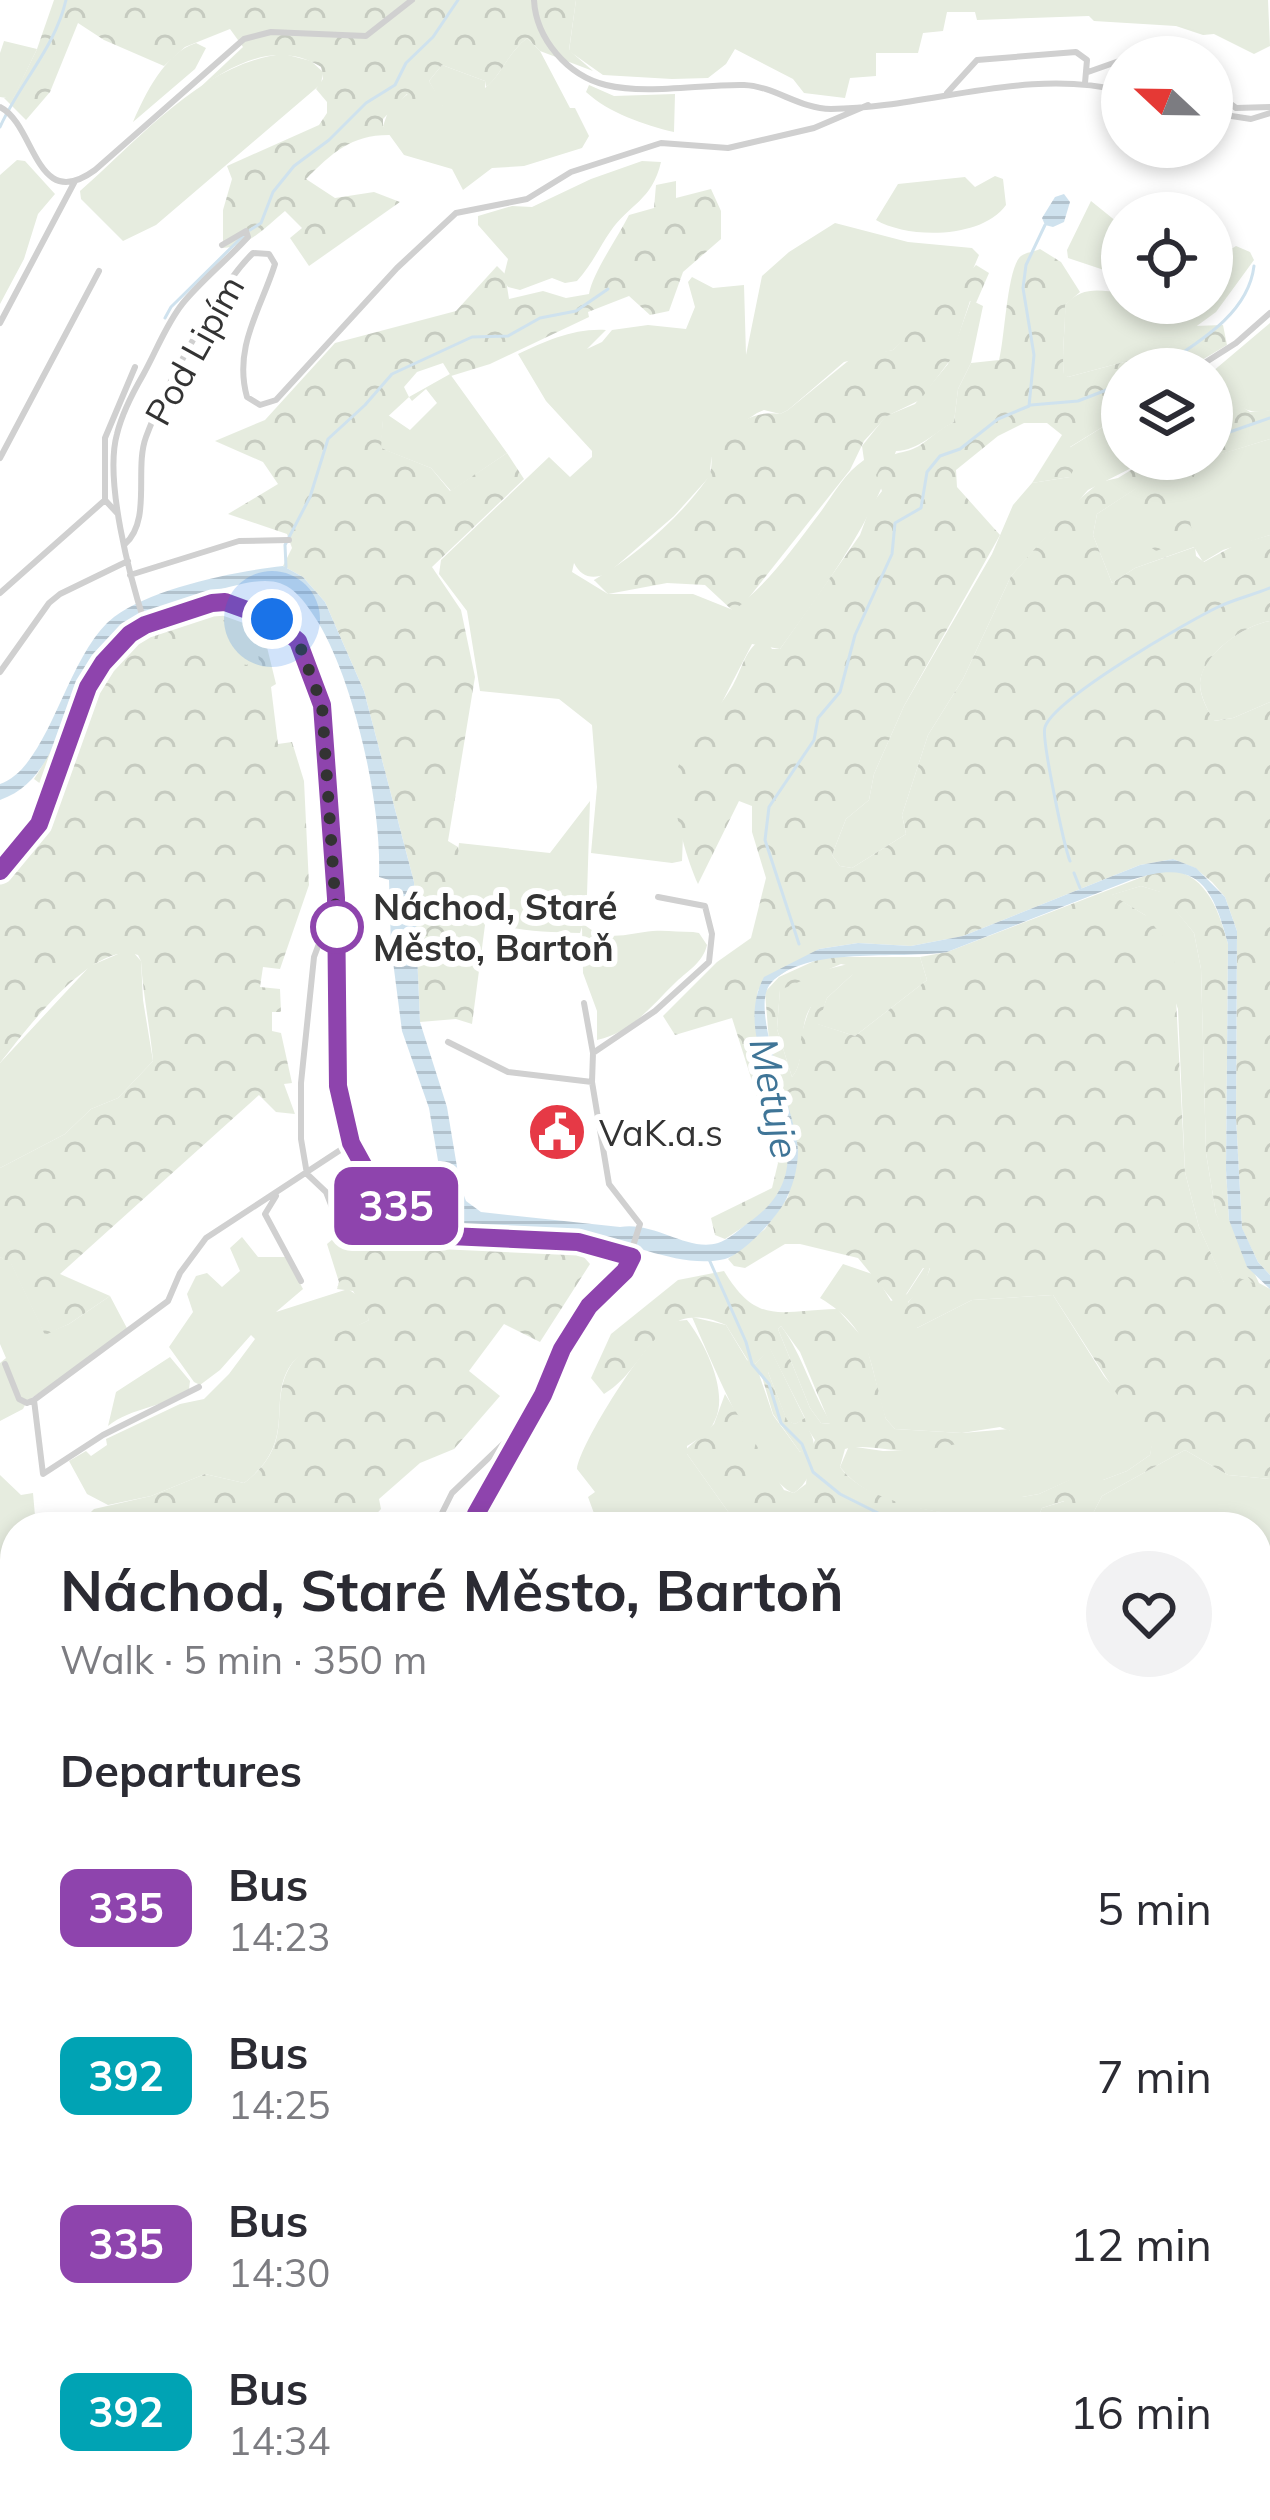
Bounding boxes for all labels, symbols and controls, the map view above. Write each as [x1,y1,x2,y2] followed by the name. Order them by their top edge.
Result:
[1101,36,1233,168] north arrow
[1101,36,1233,480] map controls
[1101,192,1233,324] button: locate
[135,267,253,433] street label: Pod Lipím
[1101,348,1233,480] button: layers
[242,589,302,649] your location
[373,884,617,970] place label: Náchod, Staré Město, Bartoň
[312,902,362,952] marker: Náchod, Staré Město, Bartoň
[739,1034,811,1162] water label: Metuje
[526,1101,588,1163] public building icon: VaK.a.s
[599,1110,723,1155] place label: VaK.a.s
[327,1167,465,1245] line badge: 335
[358,1179,434,1232] text: 335
[1086,1551,1212,1677] button: heart
[60,1554,844,1625] text: Náchod, Staré Město, Bartoň
[60,1635,427,1684] text: Walk · 5 min · 350 m
[60,1742,302,1798] text: Departures
[228,1856,308,1912] text: Bus
[1097,1880,1212,1936] text: 5 min
[88,1881,164,1934] text: 335
[228,1912,331,1961] text: 14:23
[228,2024,308,2080] text: Bus
[1097,2048,1212,2104] text: 7 min
[88,2049,164,2102] text: 392
[228,2080,331,2129] text: 14:25
[228,2192,308,2248] text: Bus
[1070,2216,1212,2272] text: 12 min
[88,2217,164,2270] text: 335
[228,2248,331,2297] text: 14:30
[228,2360,308,2416] text: Bus
[1070,2384,1212,2440] text: 16 min
[88,2385,164,2438] text: 392
[228,2416,331,2465] text: 14:34

